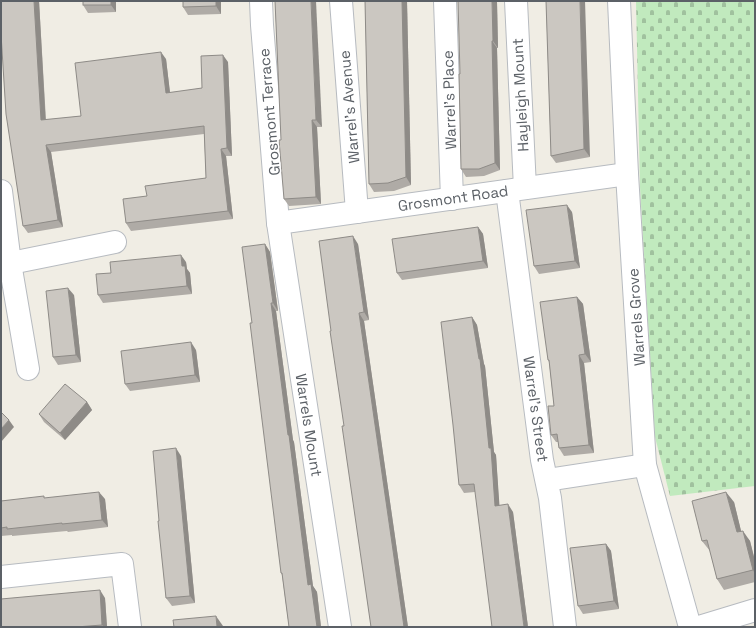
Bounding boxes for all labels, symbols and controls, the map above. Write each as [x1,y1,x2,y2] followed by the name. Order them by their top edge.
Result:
[508,38,532,152] street label: Hayleigh Mount
[254,48,284,176] street label: Grosmont Terrace
[335,50,363,164] street label: Warrel's Avenue
[438,50,460,150] street label: Warrel's Place
[397,181,509,215] street label: Grosmont Road
[623,267,649,366] street label: Warrels Grove
[519,355,553,463] street label: Warrel's Street
[291,372,327,478] street label: Warrels Mount

